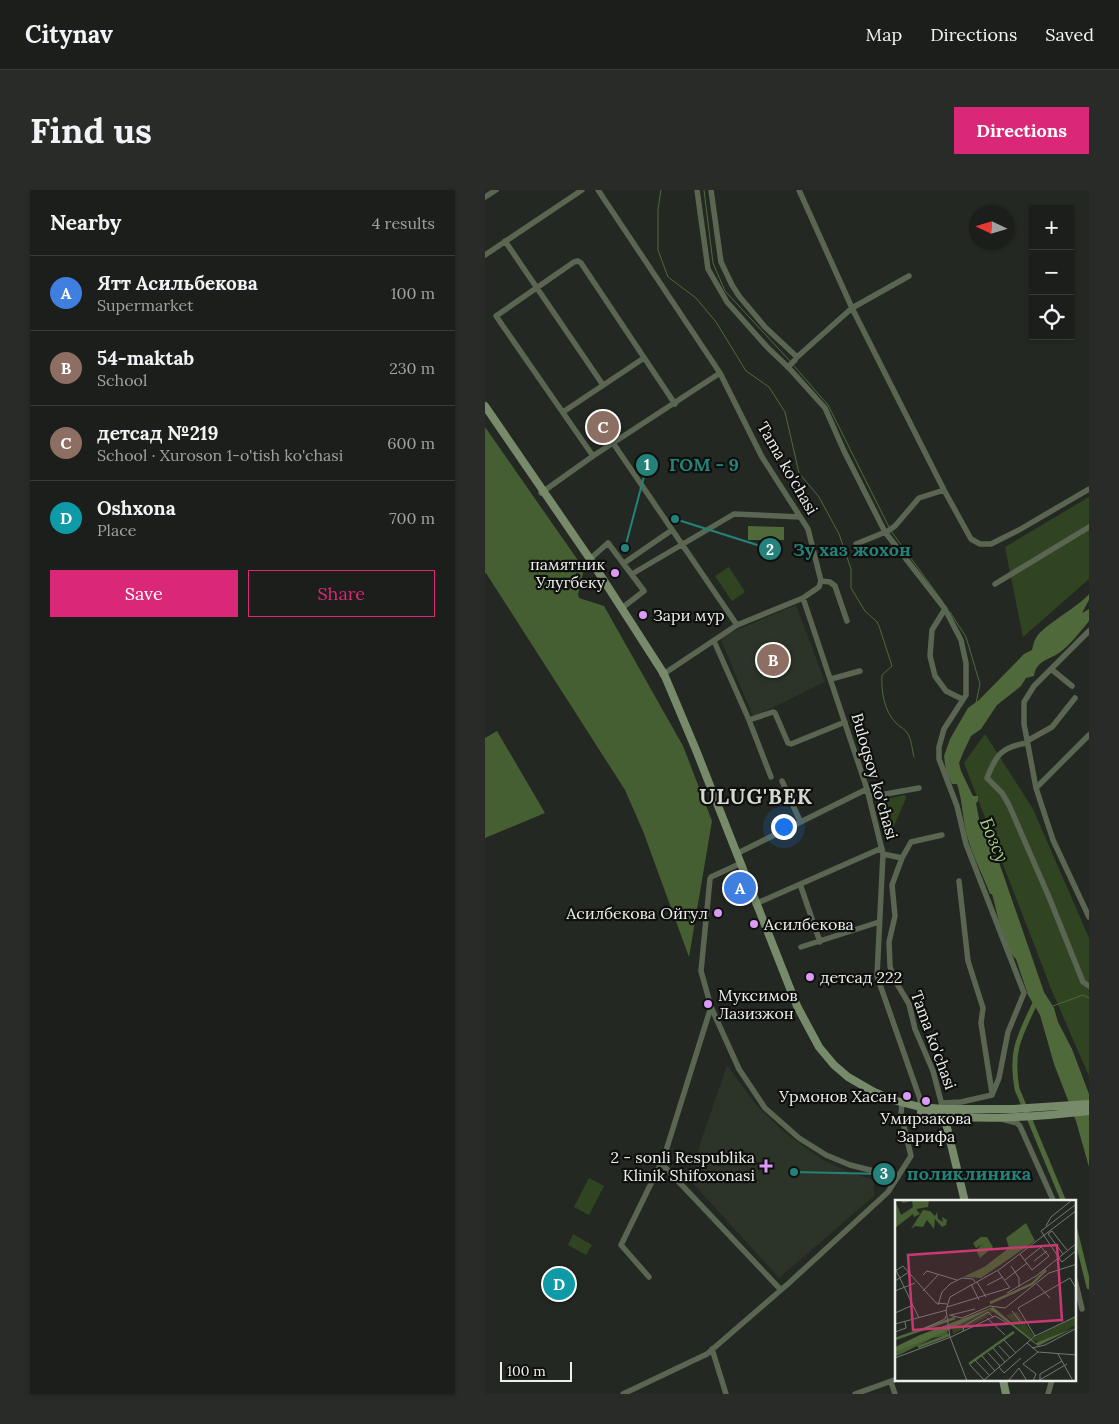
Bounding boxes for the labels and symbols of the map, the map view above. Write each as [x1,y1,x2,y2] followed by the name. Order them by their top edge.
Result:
[969,205,1014,250] north arrow
[587,408,619,446] pin: C
[753,418,823,518] street label: Tama ko'chasi
[634,448,749,481] callout: ГОМ - 9
[669,453,739,476] text: ГОМ - 9
[644,455,650,474] text: 1
[757,533,921,566] callout: Зу хаз жохон
[793,538,911,561] text: Зу хаз жохон
[766,540,774,559] text: 2
[530,554,606,592] place label: памятник Улугбеку
[609,567,621,579] marker: памятник Улугбеку
[653,605,725,625] place label: Зари мур
[637,609,649,621] marker: Зари мур
[757,641,789,679] pin: B
[847,711,903,841] street label: Buloqsoy ko'chasi
[699,783,813,810] district label: ULUG'BEK
[771,814,797,840] your location
[975,814,1014,866] water label: Бозсу
[724,869,756,907] pin: A
[565,903,708,923] place label: Асилбекова Ойгул
[712,907,724,919] marker: Асилбекова Ойгул
[763,914,854,934] place label: Асилбекова
[748,918,760,930] marker: Асилбекова
[820,967,902,987] place label: детсад 222
[804,971,816,983] marker: детсад 222
[718,985,798,1023] place label: Муксимов Лазизжон
[907,988,961,1092] street label: Tama ko'chasi
[702,998,714,1010] marker: Муксимов Лазизжон
[778,1086,897,1106] place label: Урмонов Хасан
[901,1090,913,1102] marker: Урмонов Хасан
[920,1095,932,1107] marker: Умирзакова Зарифа
[879,1108,972,1146] place label: Умирзакова Зарифа
[611,1147,755,1185] place label: 2 - sonli Respublika Klinik Shifoxonasi
[872,1157,1041,1190] callout: поликлиника
[759,1159,773,1173] marker: 2 - sonli Respublika Klinik Shifoxonasi
[907,1162,1032,1185] text: поликлиника
[880,1164,888,1183] text: 3
[895,1200,1077,1382] inset map
[543,1265,575,1303] pin: D
[500,1359,573,1382] scale bar

